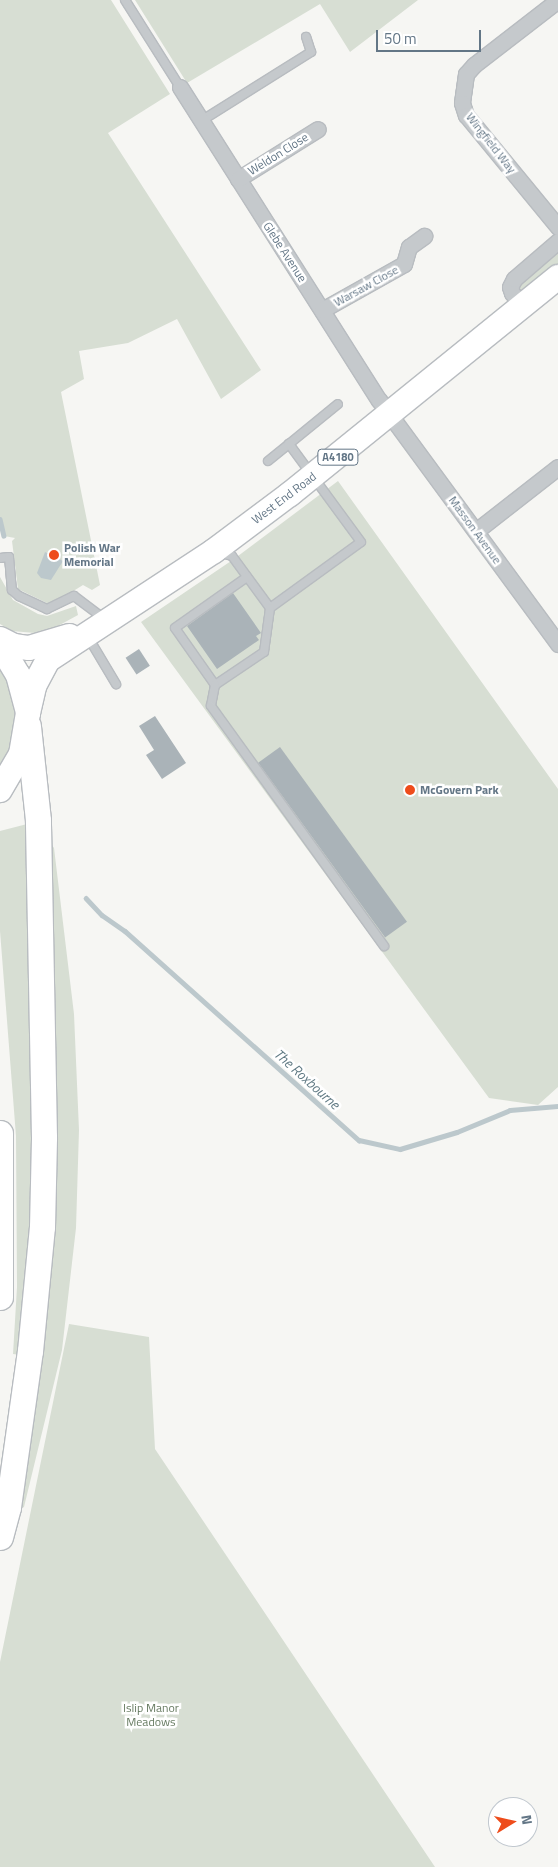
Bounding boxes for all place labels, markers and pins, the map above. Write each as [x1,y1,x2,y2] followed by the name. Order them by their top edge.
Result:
[64,541,120,569] place label: Polish War Memorial
[48,549,60,561] marker: Polish War Memorial
[420,783,499,797] place label: McGovern Park
[404,784,416,796] marker: McGovern Park

